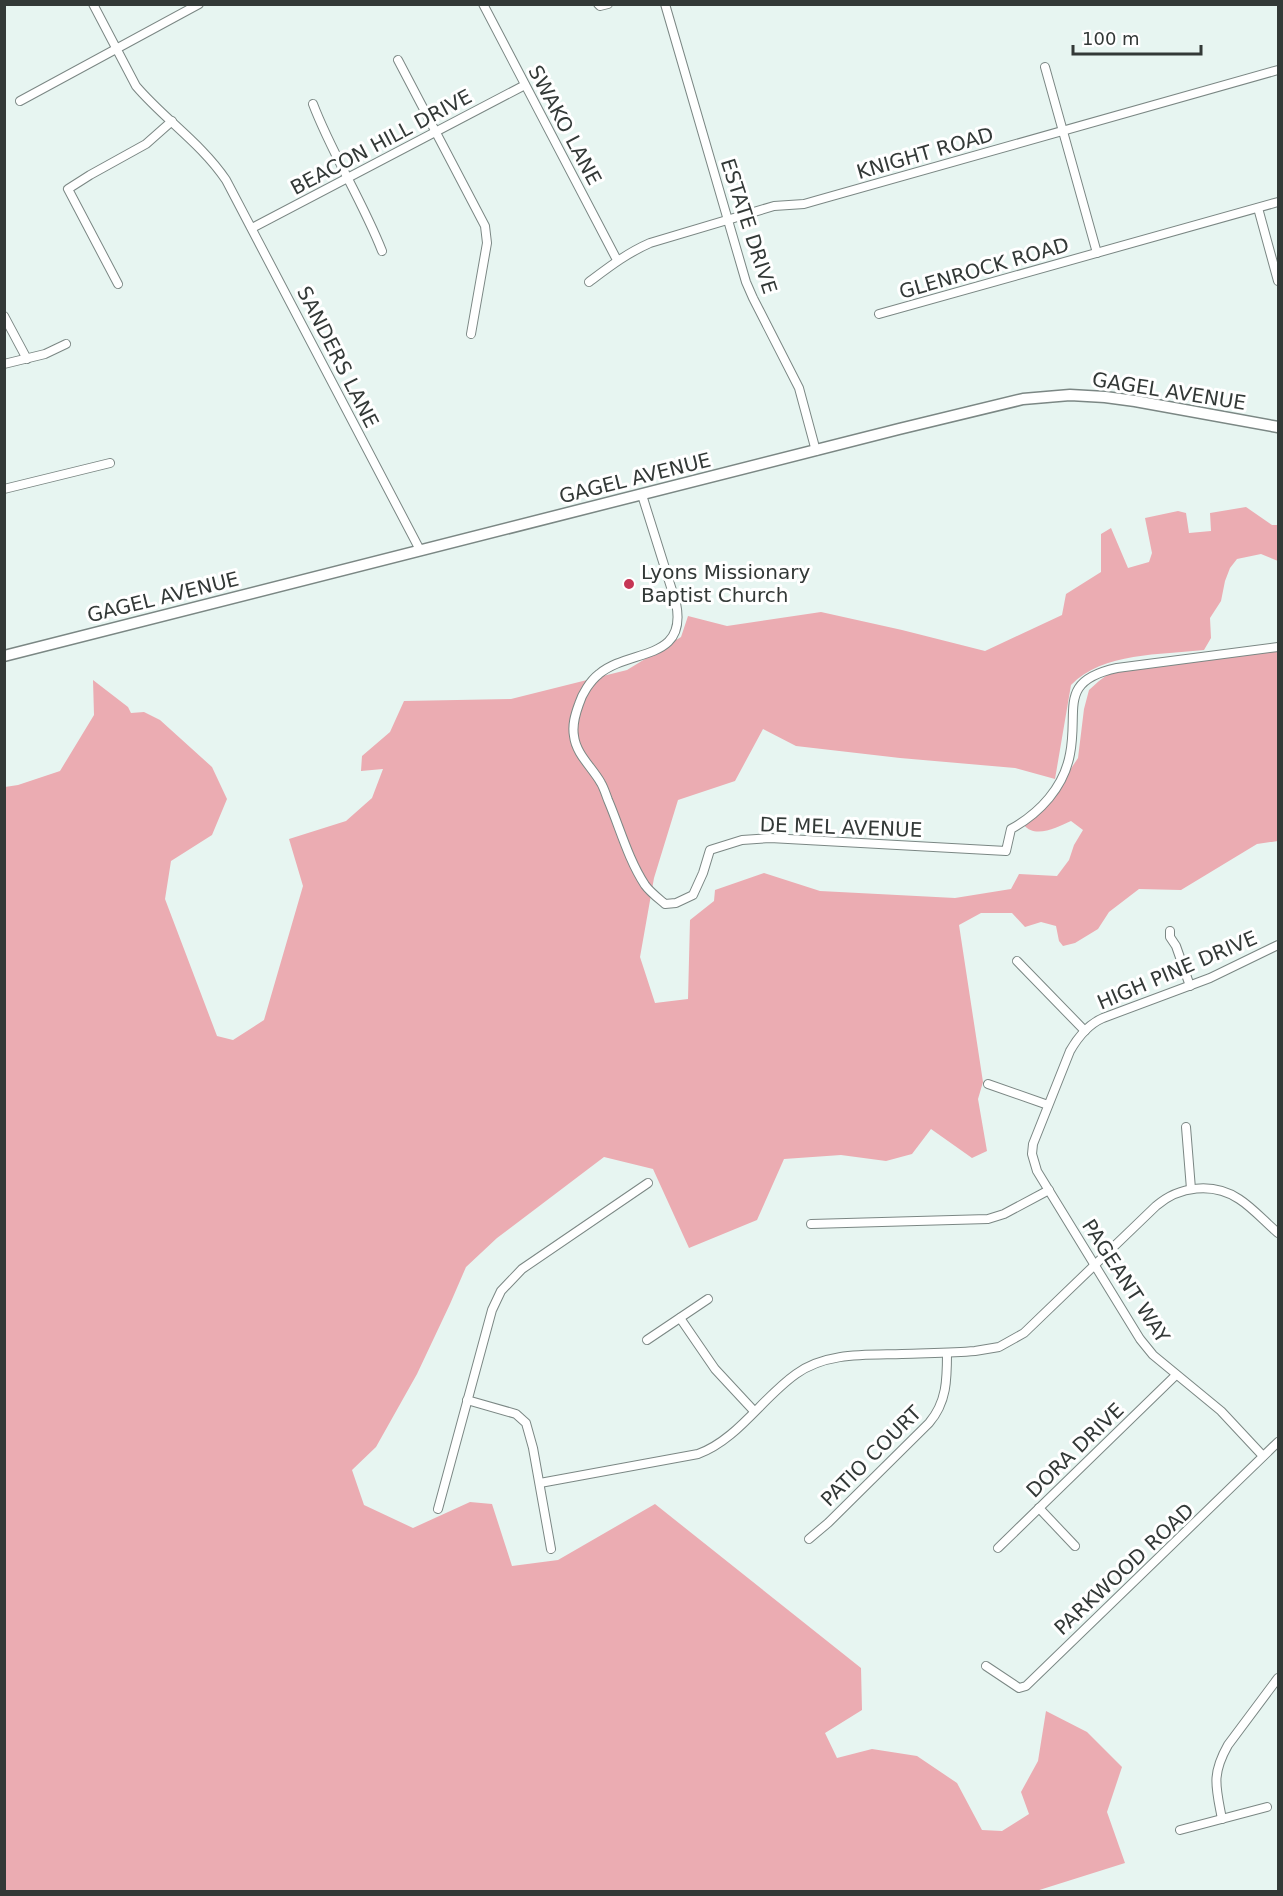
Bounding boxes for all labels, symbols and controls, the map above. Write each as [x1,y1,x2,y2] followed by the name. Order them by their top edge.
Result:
[1073,18,1200,56] scale bar
[1082,28,1140,49] text: 100 m
[523,61,607,189] street label: SWAKO LANE
[286,84,476,200] street label: BEACON HILL DRIVE
[854,122,996,184] street label: KNIGHT ROAD
[716,155,782,297] street label: ESTATE DRIVE
[896,232,1072,304] street label: GLENROCK ROAD
[292,282,384,432] street label: SANDERS LANE
[1090,367,1248,415] street label: GAGEL AVENUE
[557,448,713,508] street label: GAGEL AVENUE
[641,560,810,607] place label: Lyons Missionary Baptist Church
[85,567,241,627] street label: GAGEL AVENUE
[622,577,636,591] marker: Lyons Missionary Baptist Church
[759,812,923,842] street label: DE MEL AVENUE
[1093,925,1261,1015] street label: HIGH PINE DRIVE
[1077,1215,1175,1348] street label: PAGEANT WAY
[1021,1398,1129,1502] street label: DORA DRIVE
[816,1400,927,1511] street label: PATIO COURT
[1049,1498,1199,1640] street label: PARKWOOD ROAD

